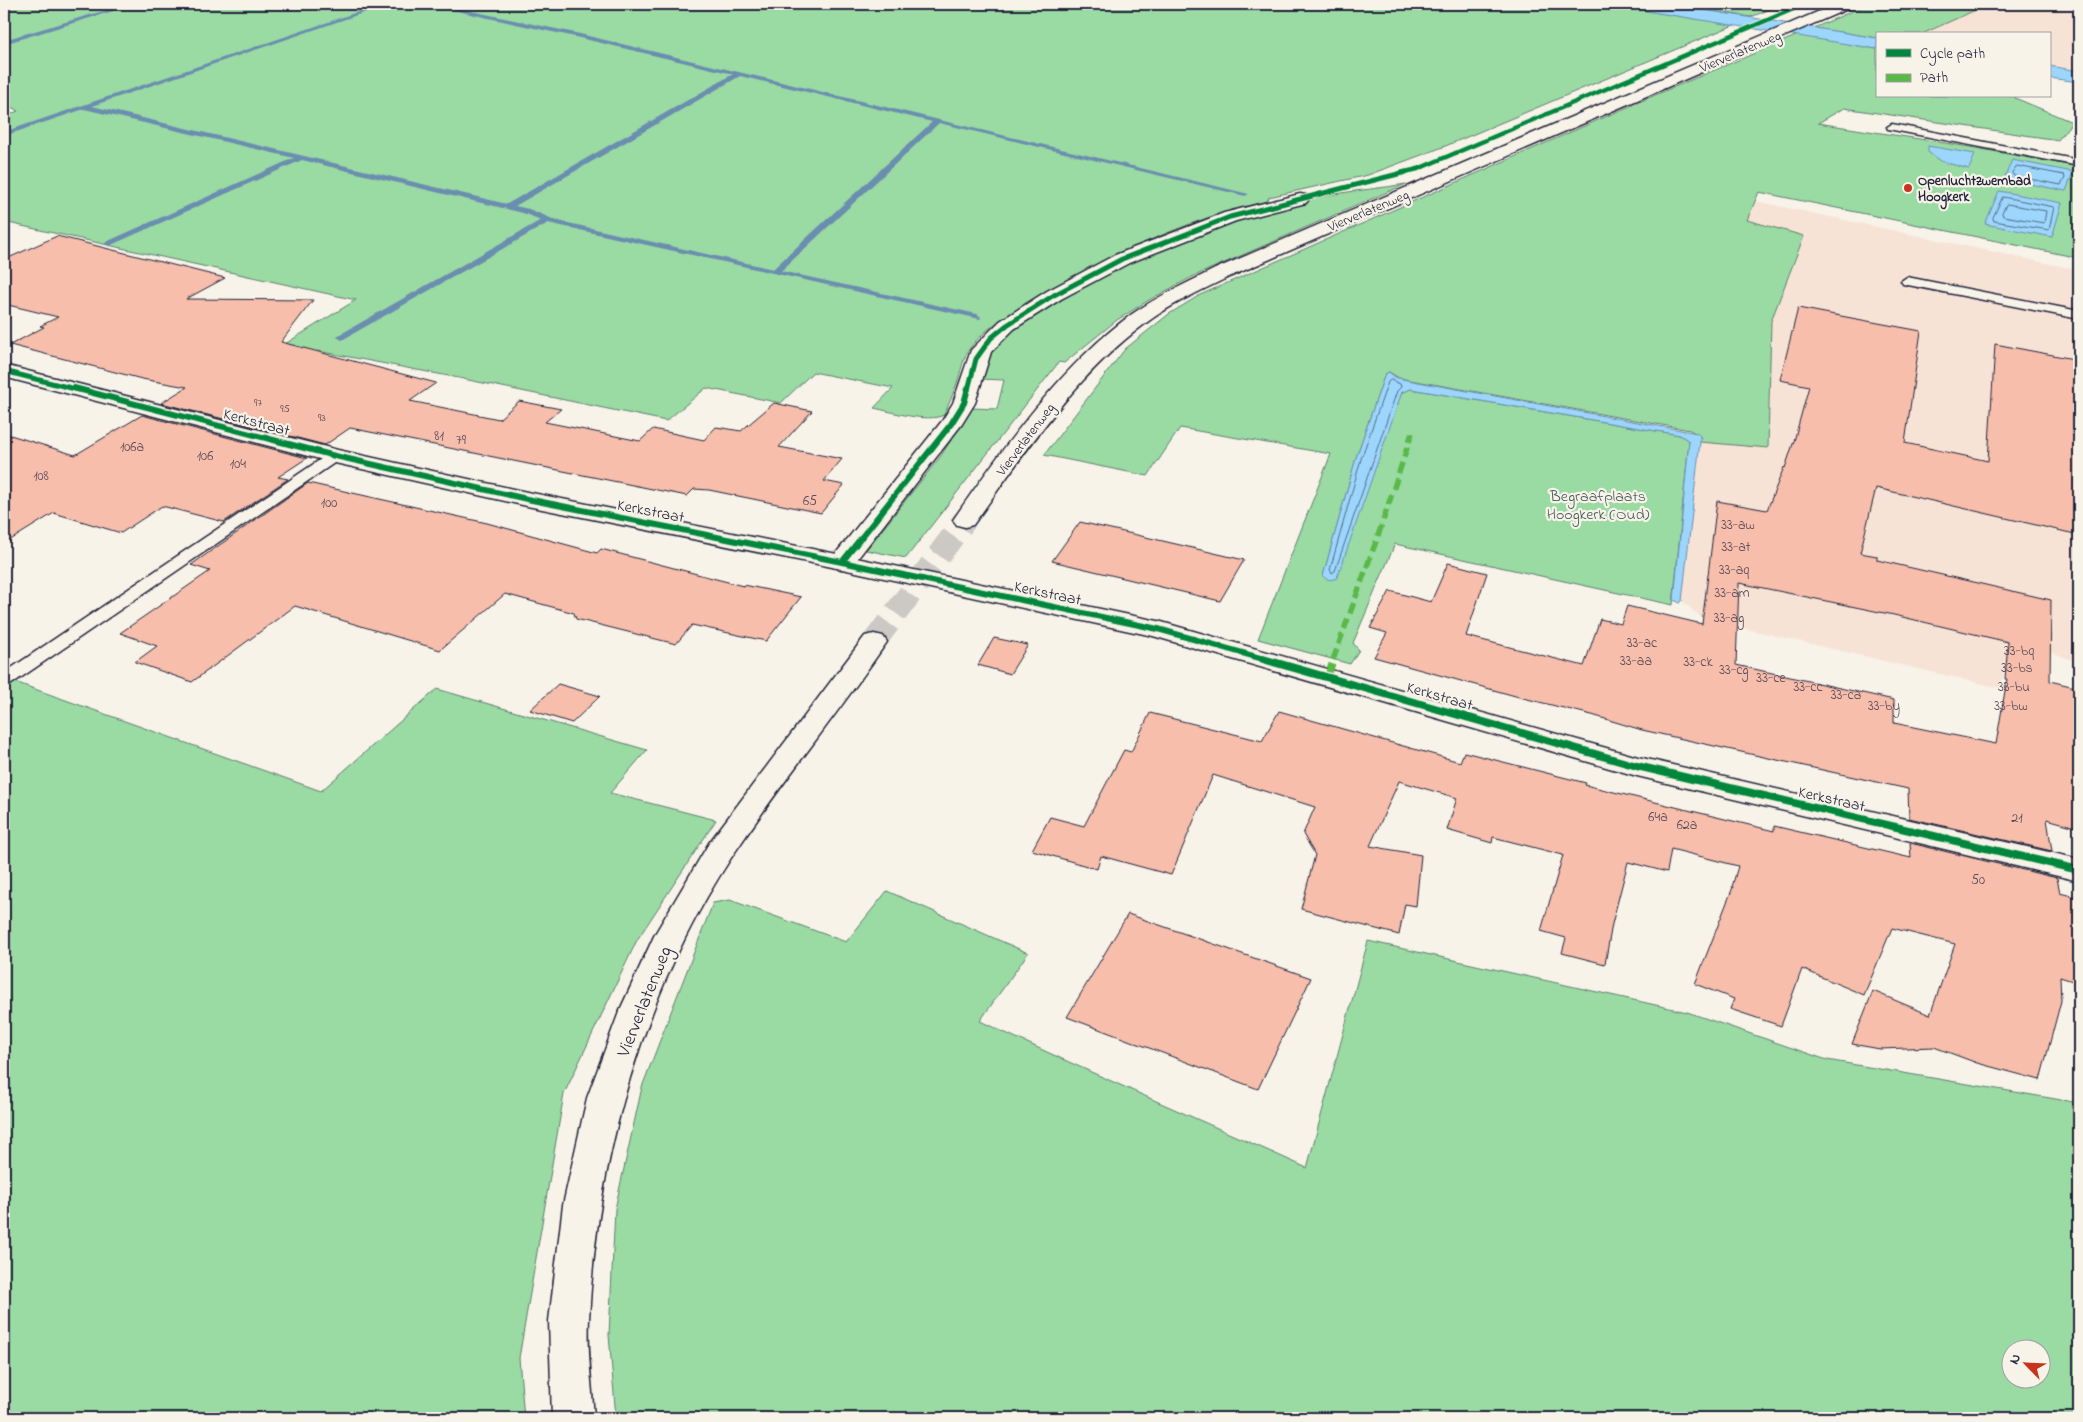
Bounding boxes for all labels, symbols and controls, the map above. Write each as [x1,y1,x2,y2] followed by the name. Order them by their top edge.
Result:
[1696,26,1785,80] street label: Vierverlatenweg
[1876,32,2050,98] legend
[1920,43,1985,66] text: Cycle path
[1920,67,1948,89] text: Path
[1918,171,2031,210] place label: Openluchtzwembad Hoogkerk
[1902,182,1914,194] marker: Openluchtzwembad Hoogkerk
[1324,185,1413,239] street label: Vierverlatenweg
[254,395,262,411] house number: 97
[991,399,1061,482] street label: Vierverlatenweg
[280,401,290,417] house number: 95
[221,403,293,443] street label: Kerkstraat
[318,410,326,426] house number: 93
[434,426,444,447] house number: 81
[456,430,467,451] house number: 79
[120,437,144,458] house number: 106a
[197,446,213,467] house number: 106
[230,454,246,475] house number: 104
[33,466,49,487] house number: 108
[1547,485,1650,527] park label: Begraafplaats Hoogkerk (Oud)
[803,491,817,512] house number: 65
[321,493,337,514] house number: 100
[615,494,687,530] street label: Kerkstraat
[1721,515,1755,536] house number: 33-aw
[1721,537,1751,558] house number: 33-at
[1719,560,1749,581] house number: 33-aq
[1012,575,1084,613] street label: Kerkstraat
[1714,583,1750,604] house number: 33-am
[1714,608,1744,630] house number: 33-ag
[1627,633,1658,654] house number: 33-ac
[2004,641,2034,662] house number: 33-bq
[1620,651,1652,672] house number: 33-aa
[1683,652,1713,673] house number: 33-ck
[2001,658,2033,679] house number: 33-bs
[1719,660,1749,682] house number: 33-cg
[1756,668,1786,689] house number: 33-ce
[1403,676,1476,718] street label: Kerkstraat
[1793,677,1823,698] house number: 33-cc
[1998,677,2030,698] house number: 33-bu
[1831,685,1861,706] house number: 33-ca
[1868,696,1900,718] house number: 33-by
[1994,696,2028,717] house number: 33-bw
[1796,781,1868,819] street label: Kerkstraat
[1648,807,1668,828] house number: 64a
[2011,808,2023,829] house number: 21
[1677,815,1697,836] house number: 62a
[1971,870,1985,891] house number: 50
[610,943,682,1063] street label: Vierverlatenweg
[2000,1340,2050,1390] north arrow
[2004,1351,2027,1368] text: N

